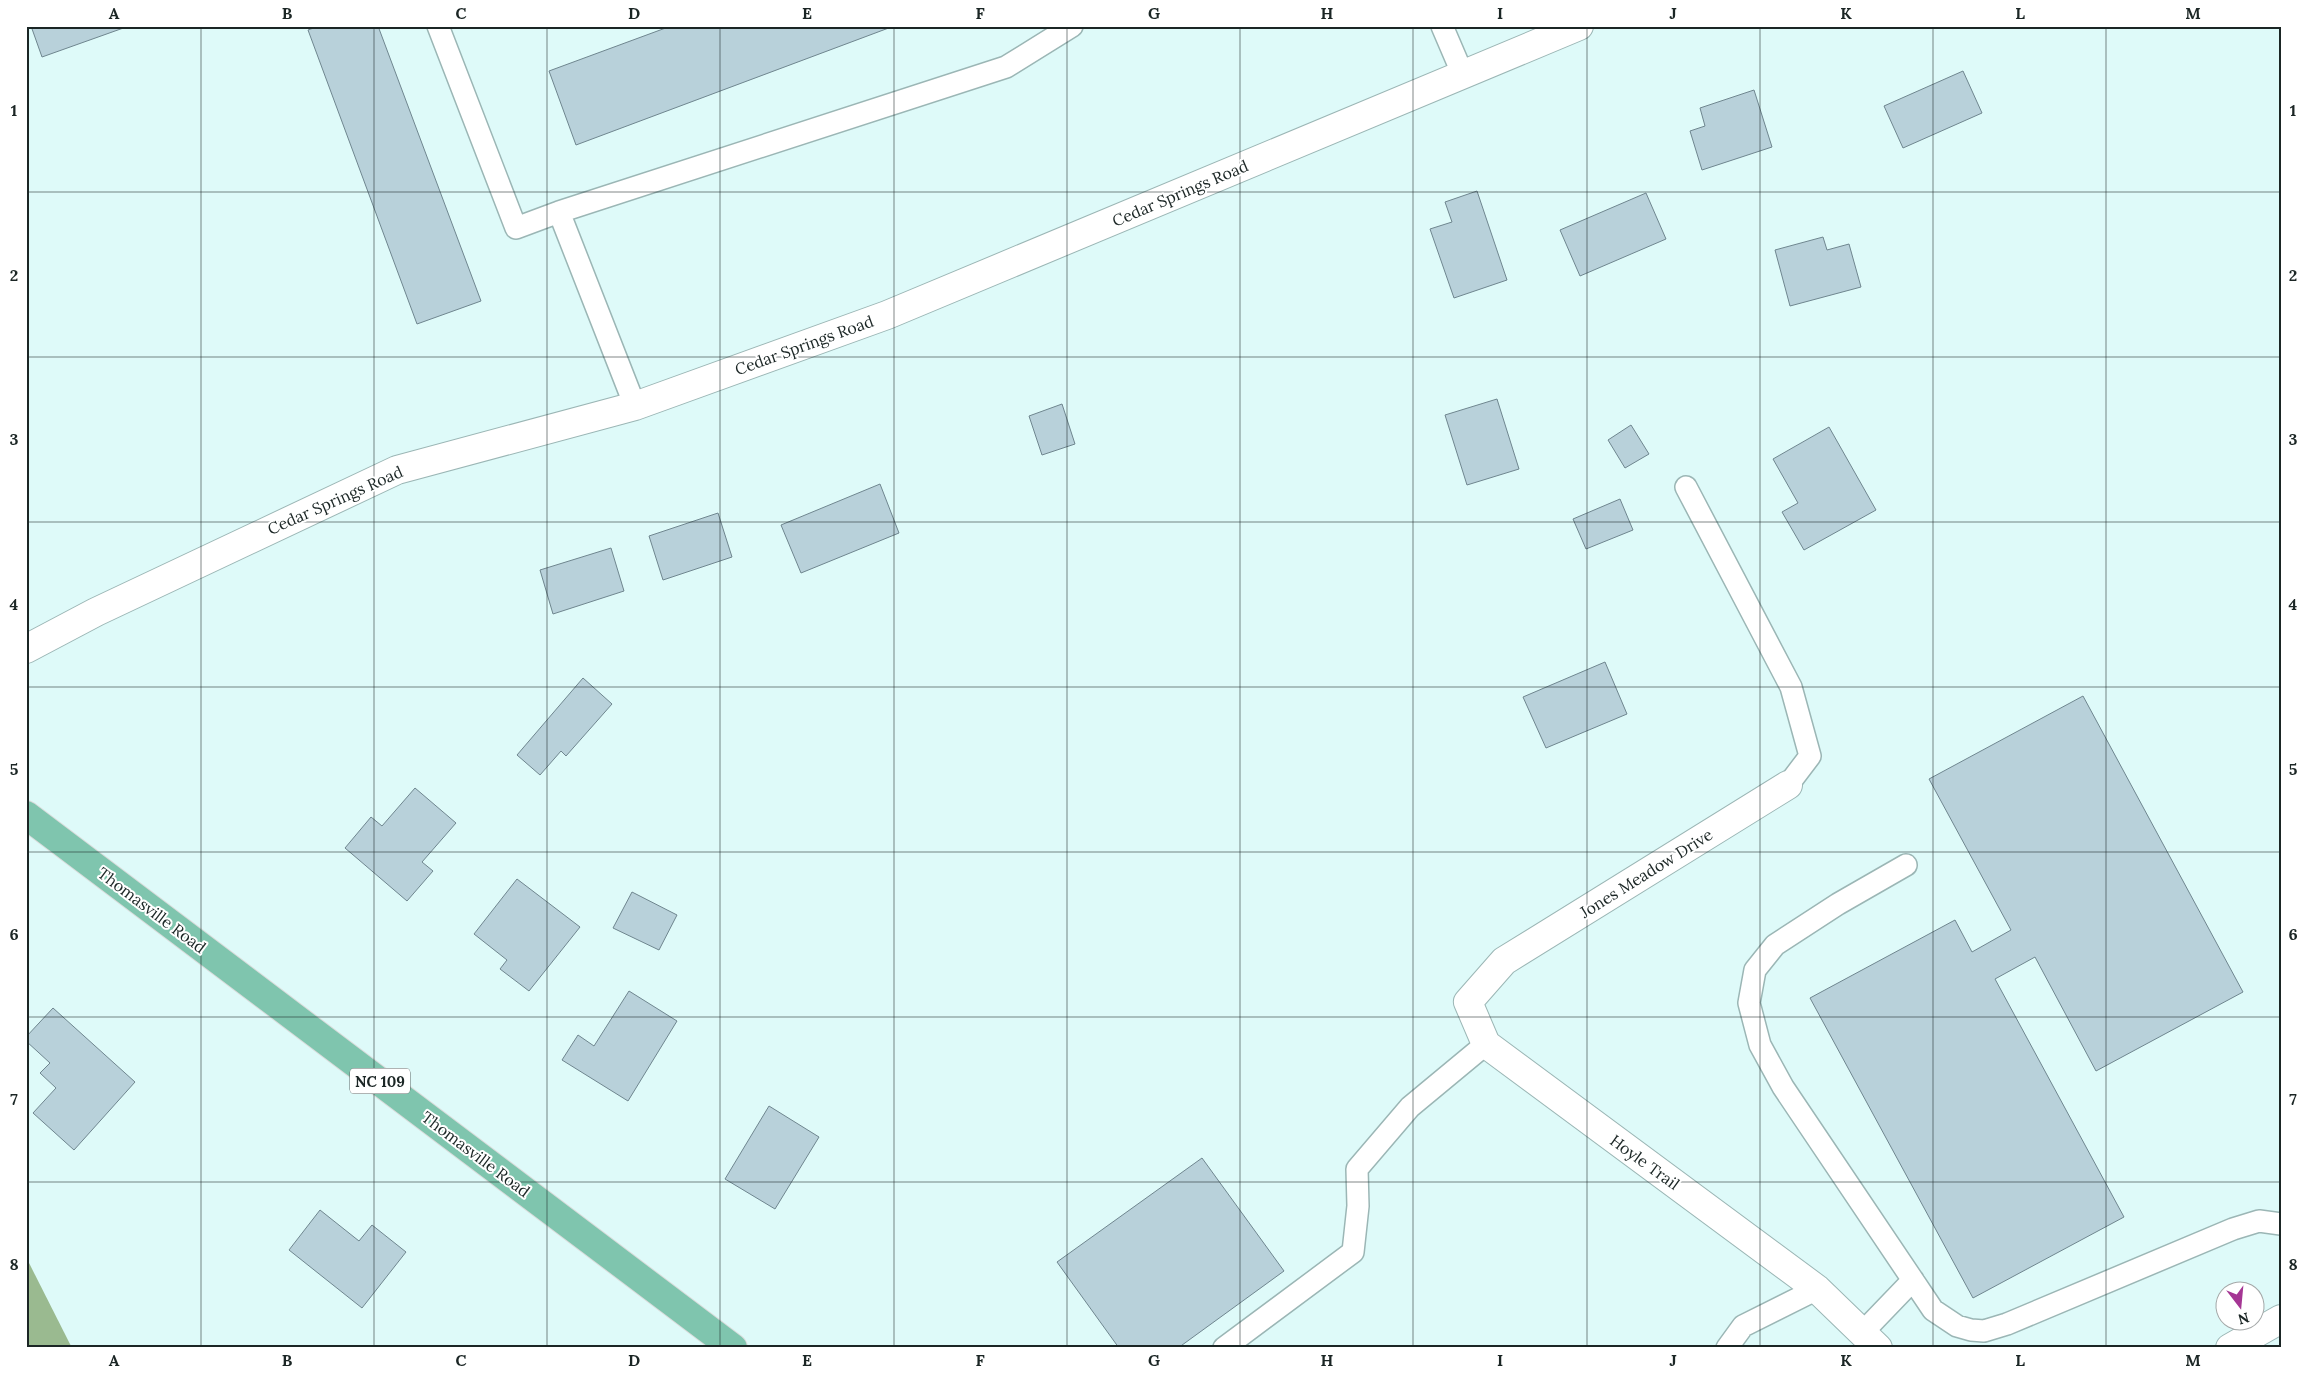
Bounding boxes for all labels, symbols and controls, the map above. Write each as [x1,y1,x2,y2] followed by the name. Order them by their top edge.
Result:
[109,3,120,23] text: A
[282,3,293,23] text: B
[455,3,467,23] text: C
[628,3,640,23] text: D
[802,3,812,23] text: E
[975,3,985,23] text: F
[1148,3,1160,23] text: G
[1321,3,1334,23] text: H
[1497,3,1503,23] text: I
[1669,3,1677,23] text: J
[1840,3,1852,23] text: K
[2015,3,2025,23] text: L
[2185,3,2201,23] text: M
[11,100,17,120] text: 1
[2290,100,2296,120] text: 1
[1109,155,1251,231] street label: Cedar Springs Road
[10,265,18,285] text: 2
[2289,265,2297,285] text: 2
[732,310,876,379] street label: Cedar Springs Road
[10,429,19,449] text: 3
[2289,429,2298,449] text: 3
[264,461,406,539] street label: Cedar Springs Road
[10,594,19,614] text: 4
[2289,594,2298,614] text: 4
[10,759,19,779] text: 5
[2289,759,2298,779] text: 5
[1575,824,1716,922] street label: Jones Meadow Drive
[94,863,210,957] street label: Thomasville Road
[9,924,19,944] text: 6
[2288,924,2298,944] text: 6
[350,1068,410,1094] road number: NC 109
[10,1089,18,1109] text: 7
[2289,1089,2297,1109] text: 7
[418,1107,534,1201] street label: Thomasville Road
[1606,1130,1684,1194] street label: Hoyle Trail
[9,1254,19,1274] text: 8
[2288,1254,2298,1274] text: 8
[2214,1282,2264,1332] north arrow
[2236,1308,2251,1329] text: N
[109,1350,120,1370] text: A
[282,1350,293,1370] text: B
[455,1350,467,1370] text: C
[628,1350,640,1370] text: D
[802,1350,812,1370] text: E
[975,1350,985,1370] text: F
[1148,1350,1160,1370] text: G
[1321,1350,1334,1370] text: H
[1497,1350,1503,1370] text: I
[1669,1350,1677,1370] text: J
[1840,1350,1852,1370] text: K
[2015,1350,2025,1370] text: L
[2185,1350,2201,1370] text: M

